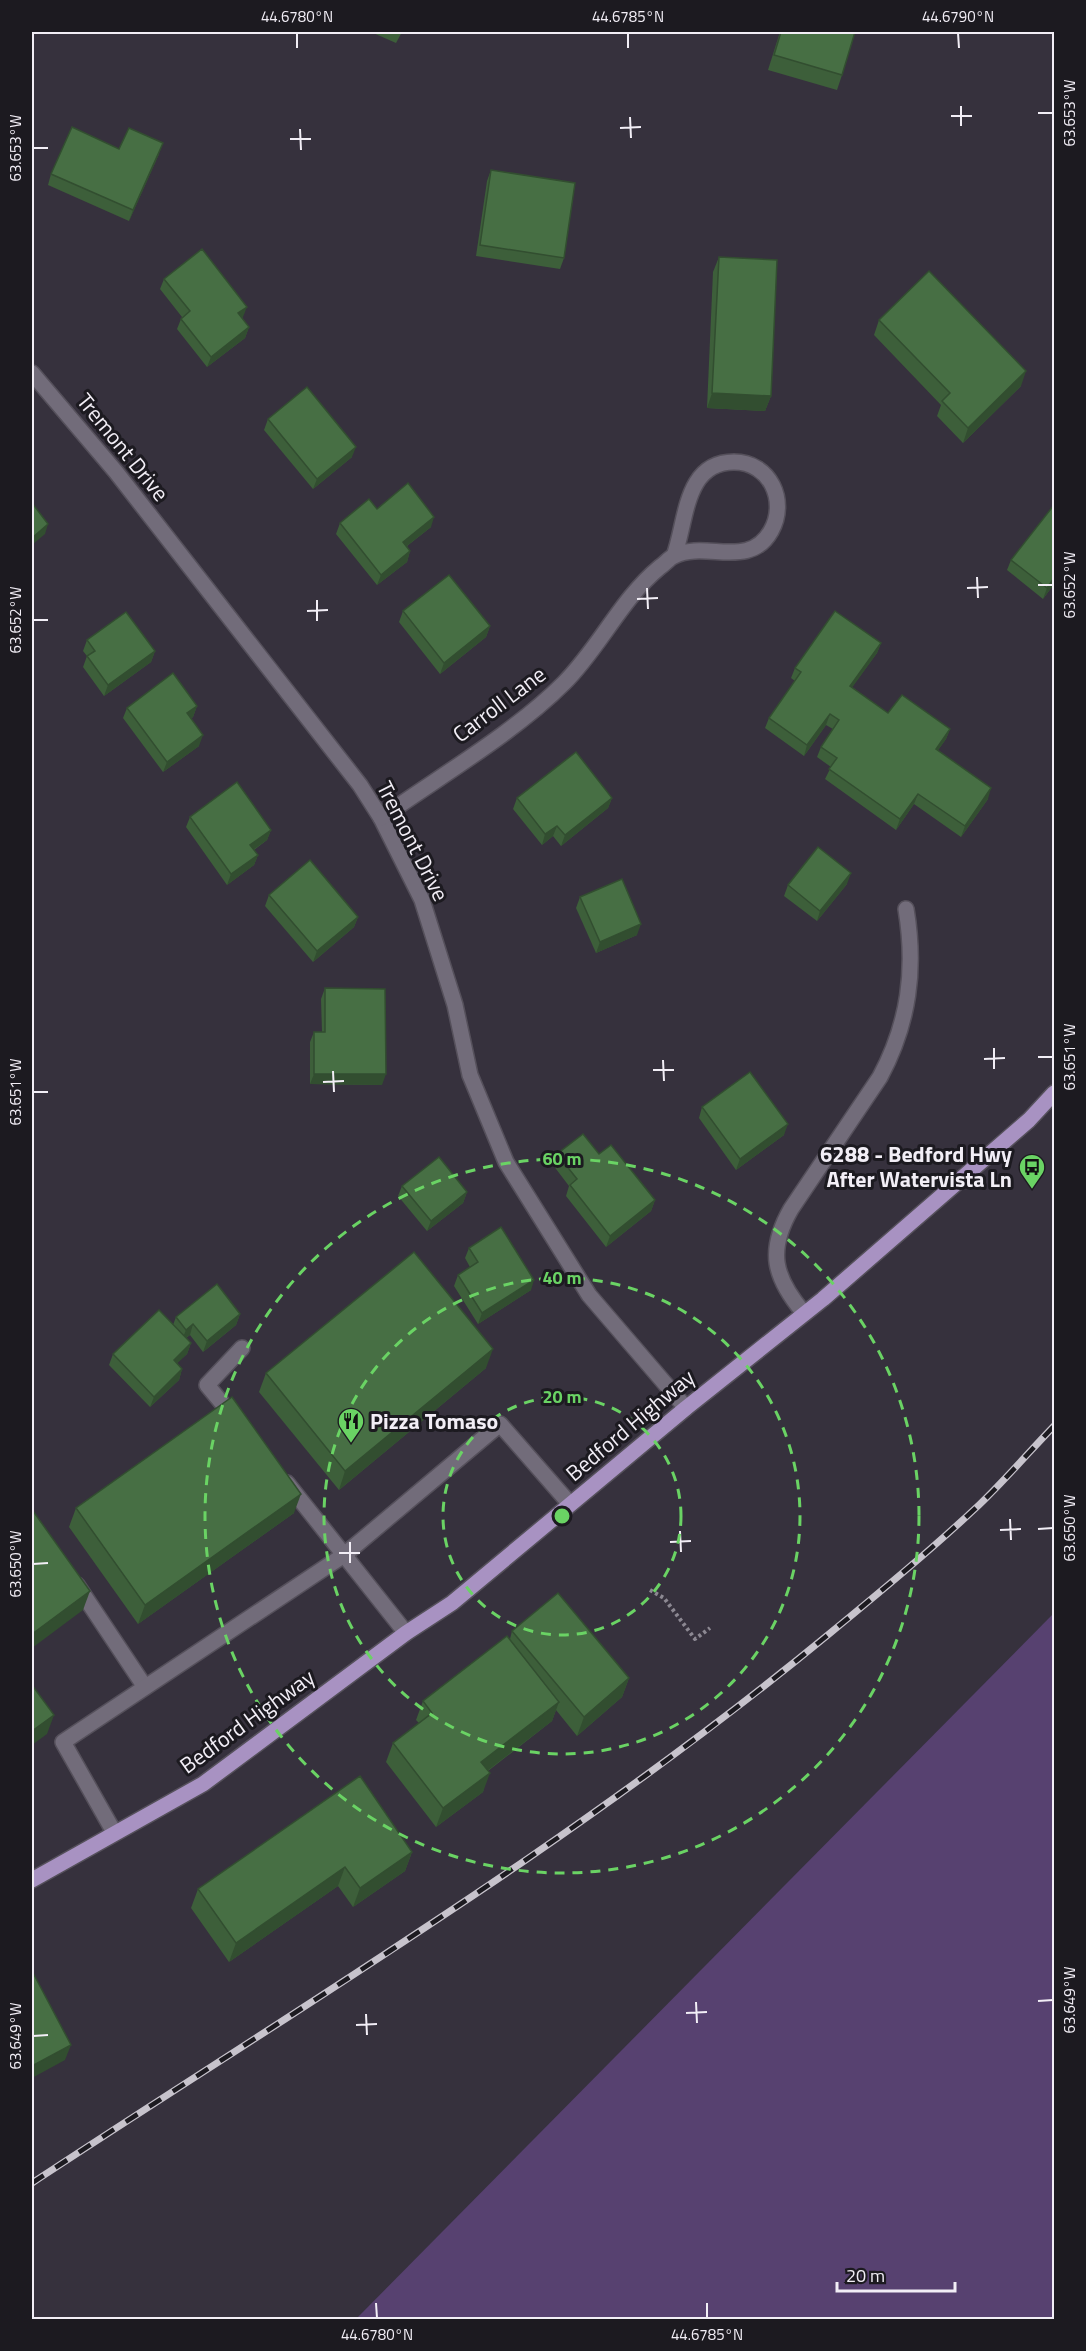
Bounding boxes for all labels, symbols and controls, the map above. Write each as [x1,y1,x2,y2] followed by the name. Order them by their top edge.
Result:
[261,5,333,28] text: 44.6780°N
[592,5,664,28] text: 44.6785°N
[922,5,994,28] text: 44.6790°N
[1058,80,1081,146] text: 63.653°W
[4,115,27,181] text: 63.653°W
[69,386,177,508] street label: Tremont Drive
[1058,552,1081,618] text: 63.652°W
[4,587,27,653] text: 63.652°W
[445,658,553,750] street label: Carroll Lane
[368,775,458,907] street label: Tremont Drive
[1058,1024,1081,1090] text: 63.651°W
[4,1059,27,1125] text: 63.651°W
[820,1137,1012,1196] place label: 6288 - Bedford Hwy After Watervista Ln
[542,1145,582,1172] text: 60 m
[1017,1152,1047,1190] bus stop icon: 6288 - Bedford Hwy After Watervista Ln
[542,1264,582,1291] text: 40 m
[558,1360,702,1489] street label: Bedford Highway
[542,1383,582,1410] text: 20 m
[370,1404,498,1438] place label: Pizza Tomaso
[336,1406,366,1444] restaurant icon: Pizza Tomaso
[1058,1495,1081,1561] text: 63.650°W
[552,1506,572,1526] centre of rings
[4,1531,27,1597] text: 63.650°W
[172,1660,322,1782] street label: Bedford Highway
[1058,1967,1081,2033] text: 63.649°W
[4,2003,27,2069] text: 63.649°W
[837,2255,956,2293] scale bar
[846,2262,885,2289] text: 20 m
[341,2323,413,2346] text: 44.6780°N
[671,2323,743,2346] text: 44.6785°N

